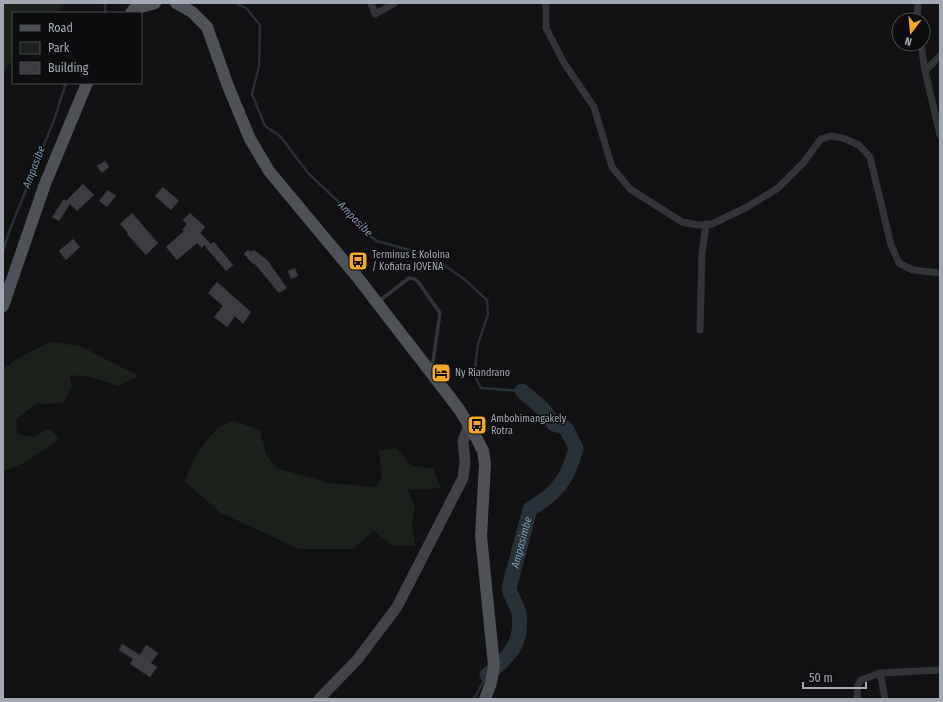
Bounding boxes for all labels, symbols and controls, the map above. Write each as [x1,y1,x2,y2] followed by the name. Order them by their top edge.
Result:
[12,12,142,84] legend
[891,12,931,52] north arrow
[48,21,73,35] text: Road
[903,34,913,48] text: N
[48,41,70,55] text: Park
[48,61,89,75] text: Building
[20,144,48,191] water label: Ampasibe
[334,198,375,239] water label: Ampasibe
[372,249,450,273] place label: Terminus E Koloina / Kofiatra JOVENA
[347,250,369,272] bus stop icon: Terminus E Koloina / Kofiatra JOVENA
[430,362,452,384] hotel icon: Ny Riandrano
[455,367,510,379] place label: Ny Riandrano
[491,413,567,437] place label: Ambohimangakely Rotra
[466,414,488,436] bus stop icon: Ambohimangakely Rotra
[508,515,534,570] water label: Ampasimbe
[803,664,866,690] scale bar
[809,671,833,685] text: 50 m

